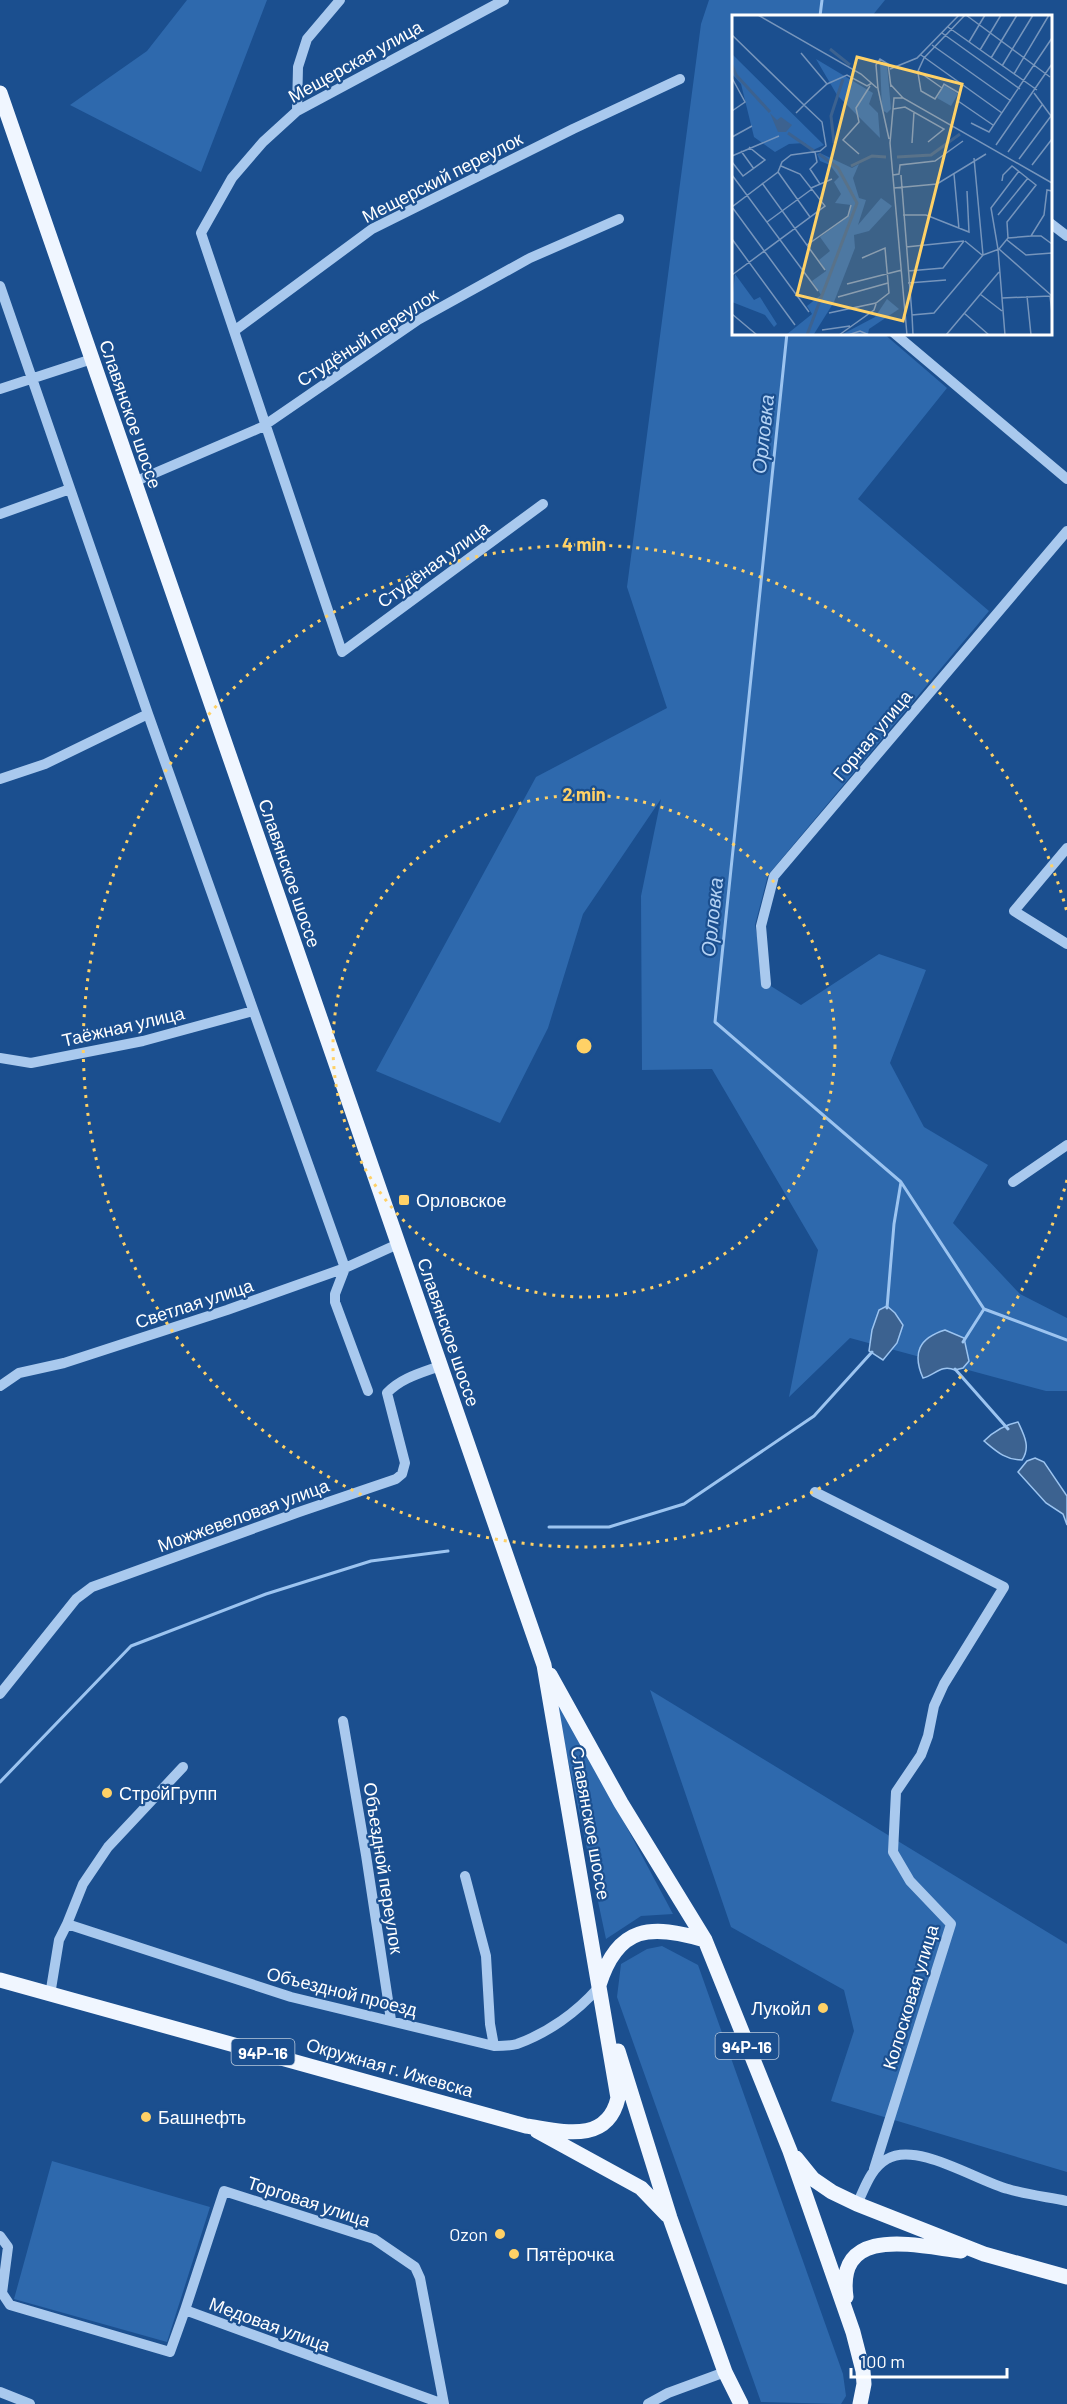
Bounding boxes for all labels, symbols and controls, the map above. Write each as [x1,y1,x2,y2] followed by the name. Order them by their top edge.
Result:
[284,15,427,107] street label: Мещерская улица
[732,15,1052,334] inset map
[358,127,526,227] street label: Мещерский переулок
[292,283,442,391] street label: Студёный переулок
[95,337,167,491] street label: Славянское шоссе
[746,393,778,475] water label: Орловка
[373,515,494,612] street label: Студёная улица
[562,533,606,555] text: 4 min
[828,685,917,785] street label: Горная улица
[562,783,606,805] text: 2 min
[254,796,326,950] street label: Славянское шоссе
[695,876,727,958] water label: Орловка
[60,1001,187,1051] street label: Таёжная улица
[574,1036,594,1056] centre of rings
[416,1189,507,1211] place label: Орловское
[397,1193,411,1207] marker: Орловское
[413,1255,485,1409] street label: Славянское шоссе
[132,1273,257,1332] street label: Светлая улица
[154,1473,333,1556] street label: Можжевеловая улица
[567,1744,615,1902] street label: Славянское шоссе
[360,1781,408,1955] street label: Объездной переулок
[119,1782,217,1804] place label: СтройГрупп
[100,1786,114,1800] marker: СтройГрупп
[878,1921,943,2072] street label: Колосковая улица
[264,1962,420,2020] street label: Объездной проезд
[751,1997,811,2019] place label: Лукойл
[816,2001,830,2015] marker: Лукойл
[304,2033,477,2102] street label: Окружная г. Ижевска
[716,2033,778,2059] road number: 94Р-16
[232,2039,294,2065] road number: 94Р-16
[158,2106,246,2128] place label: Башнефть
[139,2110,153,2124] marker: Башнефть
[245,2171,374,2232] street label: Торговая улица
[449,2223,488,2245] place label: Ozon
[493,2227,507,2241] marker: Ozon
[526,2243,615,2265] place label: Пятёрочка
[507,2247,521,2261] marker: Пятёрочка
[206,2292,335,2356] street label: Медовая улица
[851,2341,1007,2379] scale bar
[860,2350,905,2372] text: 100 m

